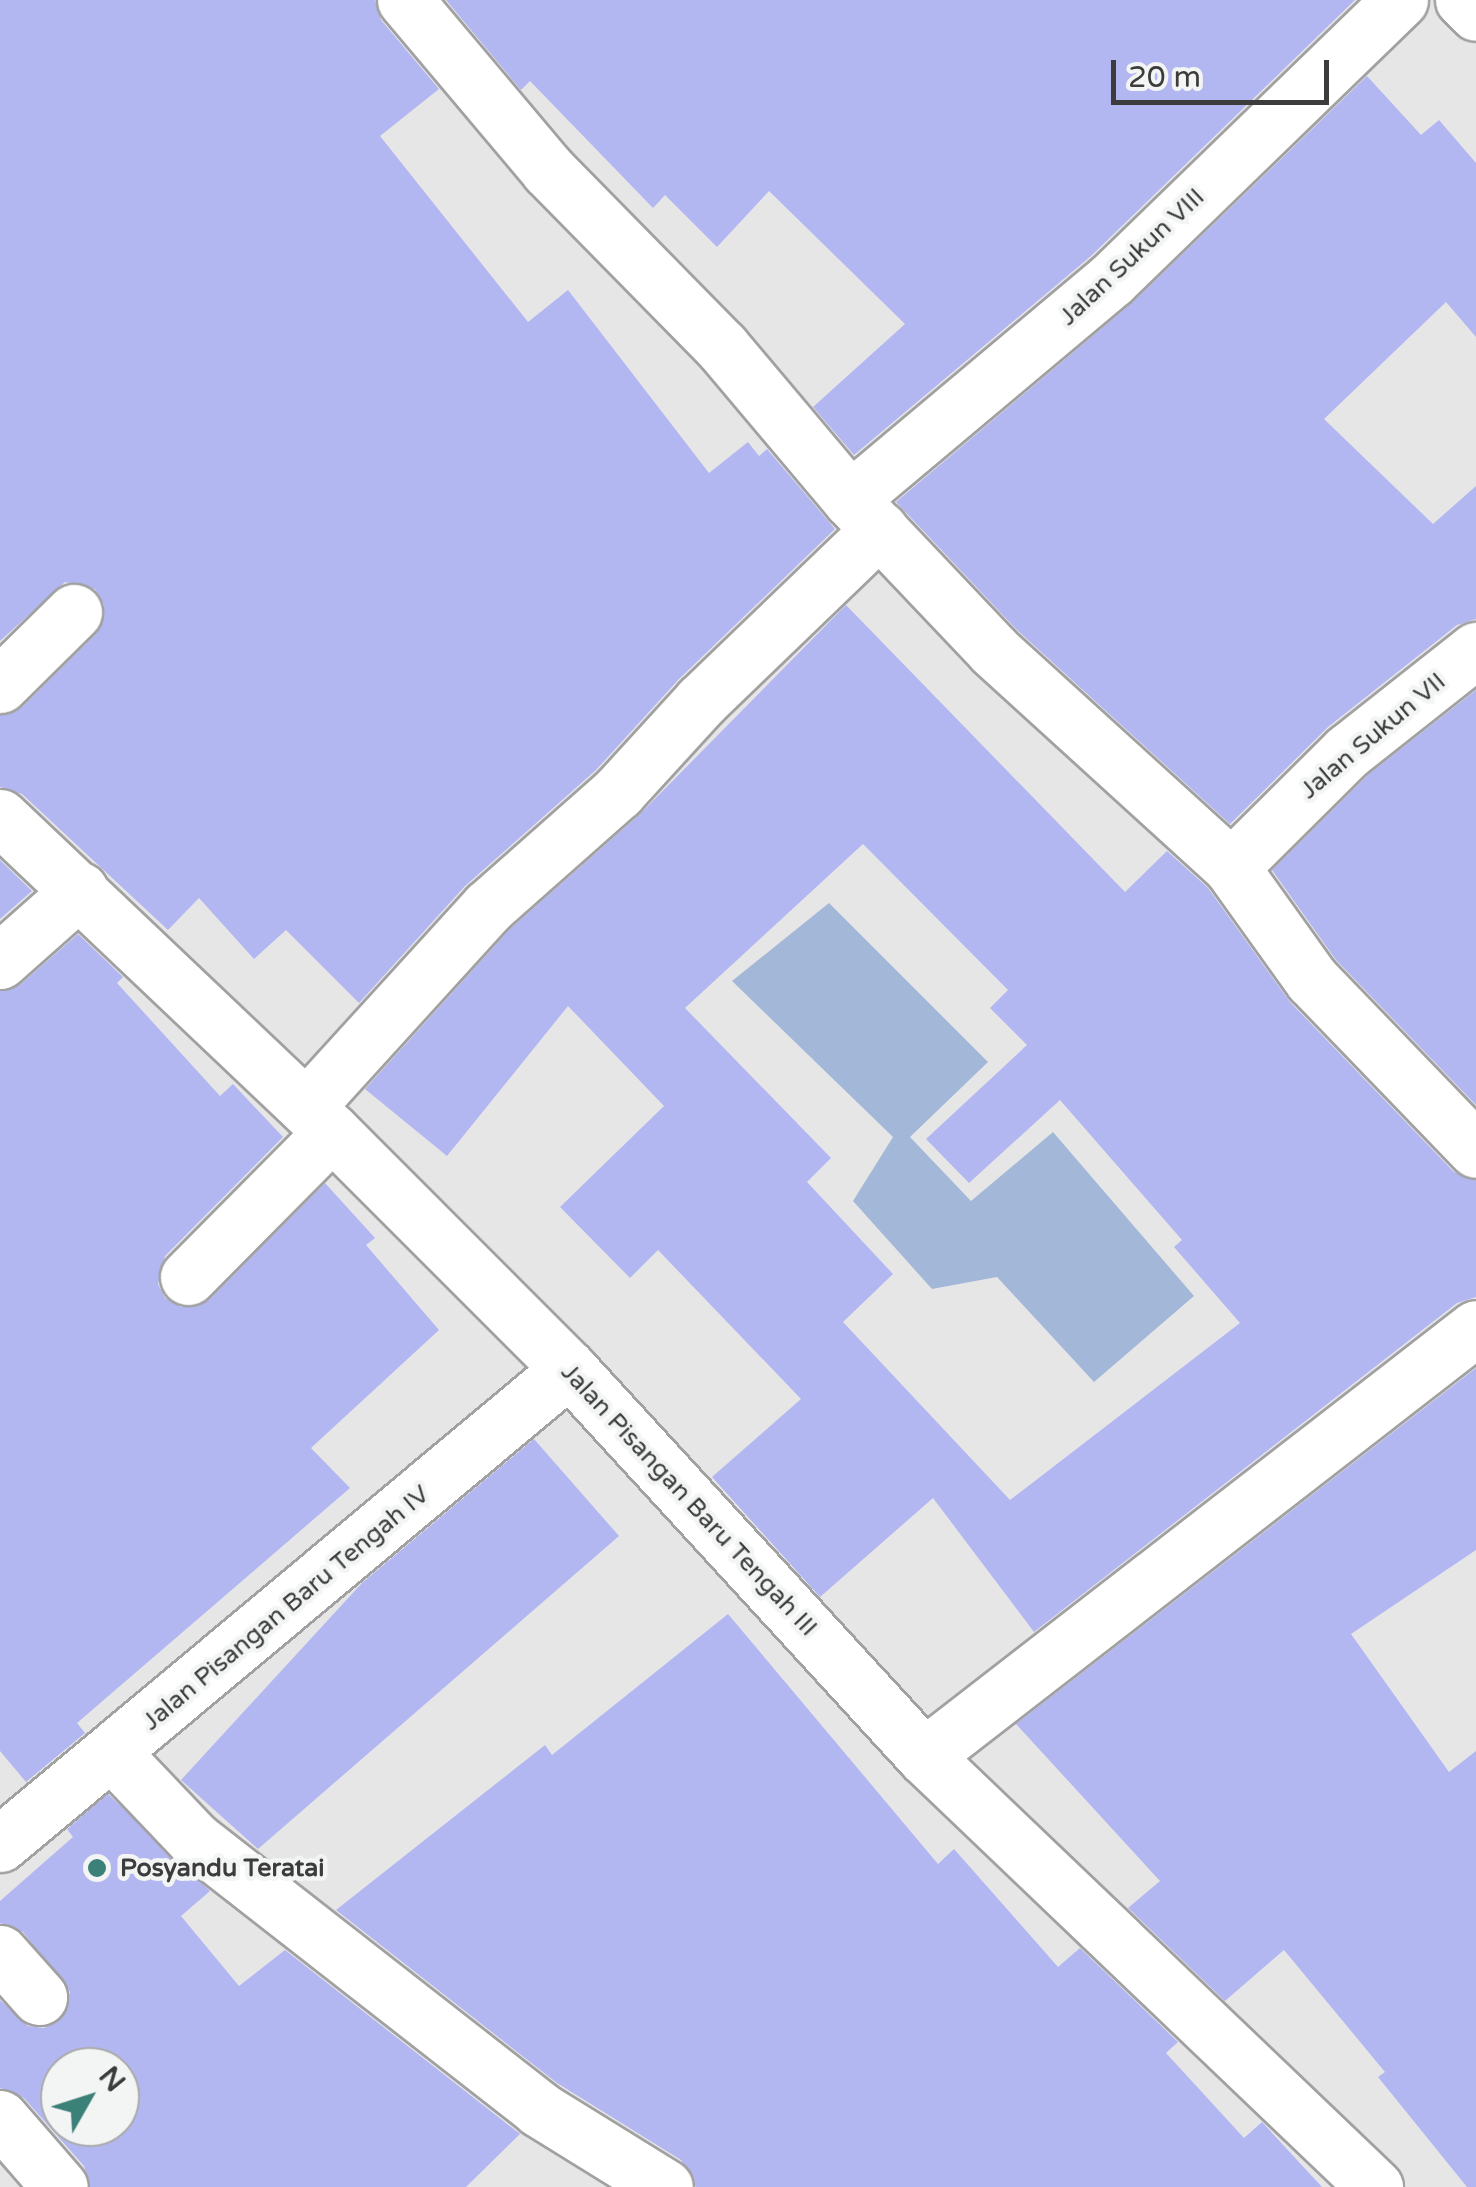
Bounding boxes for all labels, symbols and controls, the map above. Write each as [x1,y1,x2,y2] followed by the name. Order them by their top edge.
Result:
[1116,40,1334,102] scale bar
[1128,59,1201,96] text: 20 m
[1053,182,1211,332] street label: Jalan Sukun VIII
[1294,667,1452,805] street label: Jalan Sukun VII
[555,1357,823,1643] street label: Jalan Pisangan Baru Tengah III
[137,1479,435,1737] street label: Jalan Pisangan Baru Tengah IV
[120,1853,325,1883] place label: Posyandu Teratai
[84,1855,110,1881] marker: Posyandu Teratai
[40,2047,140,2147] north arrow
[91,2060,132,2099] text: N

